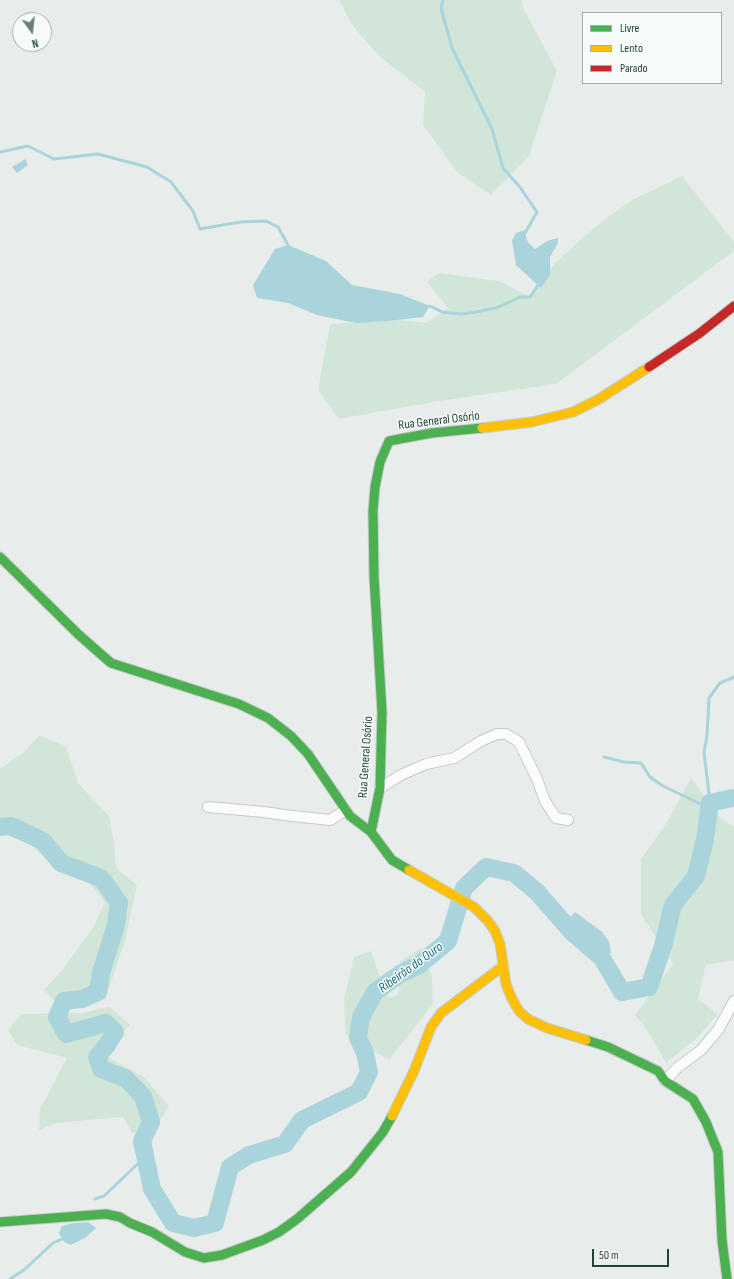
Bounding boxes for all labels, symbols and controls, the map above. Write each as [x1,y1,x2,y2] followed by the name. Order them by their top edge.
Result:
[12,12,52,52] north arrow
[582,12,722,84] legend
[620,21,639,36] text: Livre
[30,36,39,50] text: N
[620,41,643,56] text: Lento
[620,61,647,76] text: Parado
[397,408,481,434] street label: Rua General Osório
[355,716,377,798] street label: Rua General Osório
[376,939,446,997] water label: Ribeirão do Ouro
[594,1241,671,1267] scale bar
[599,1248,619,1263] text: 50 m

